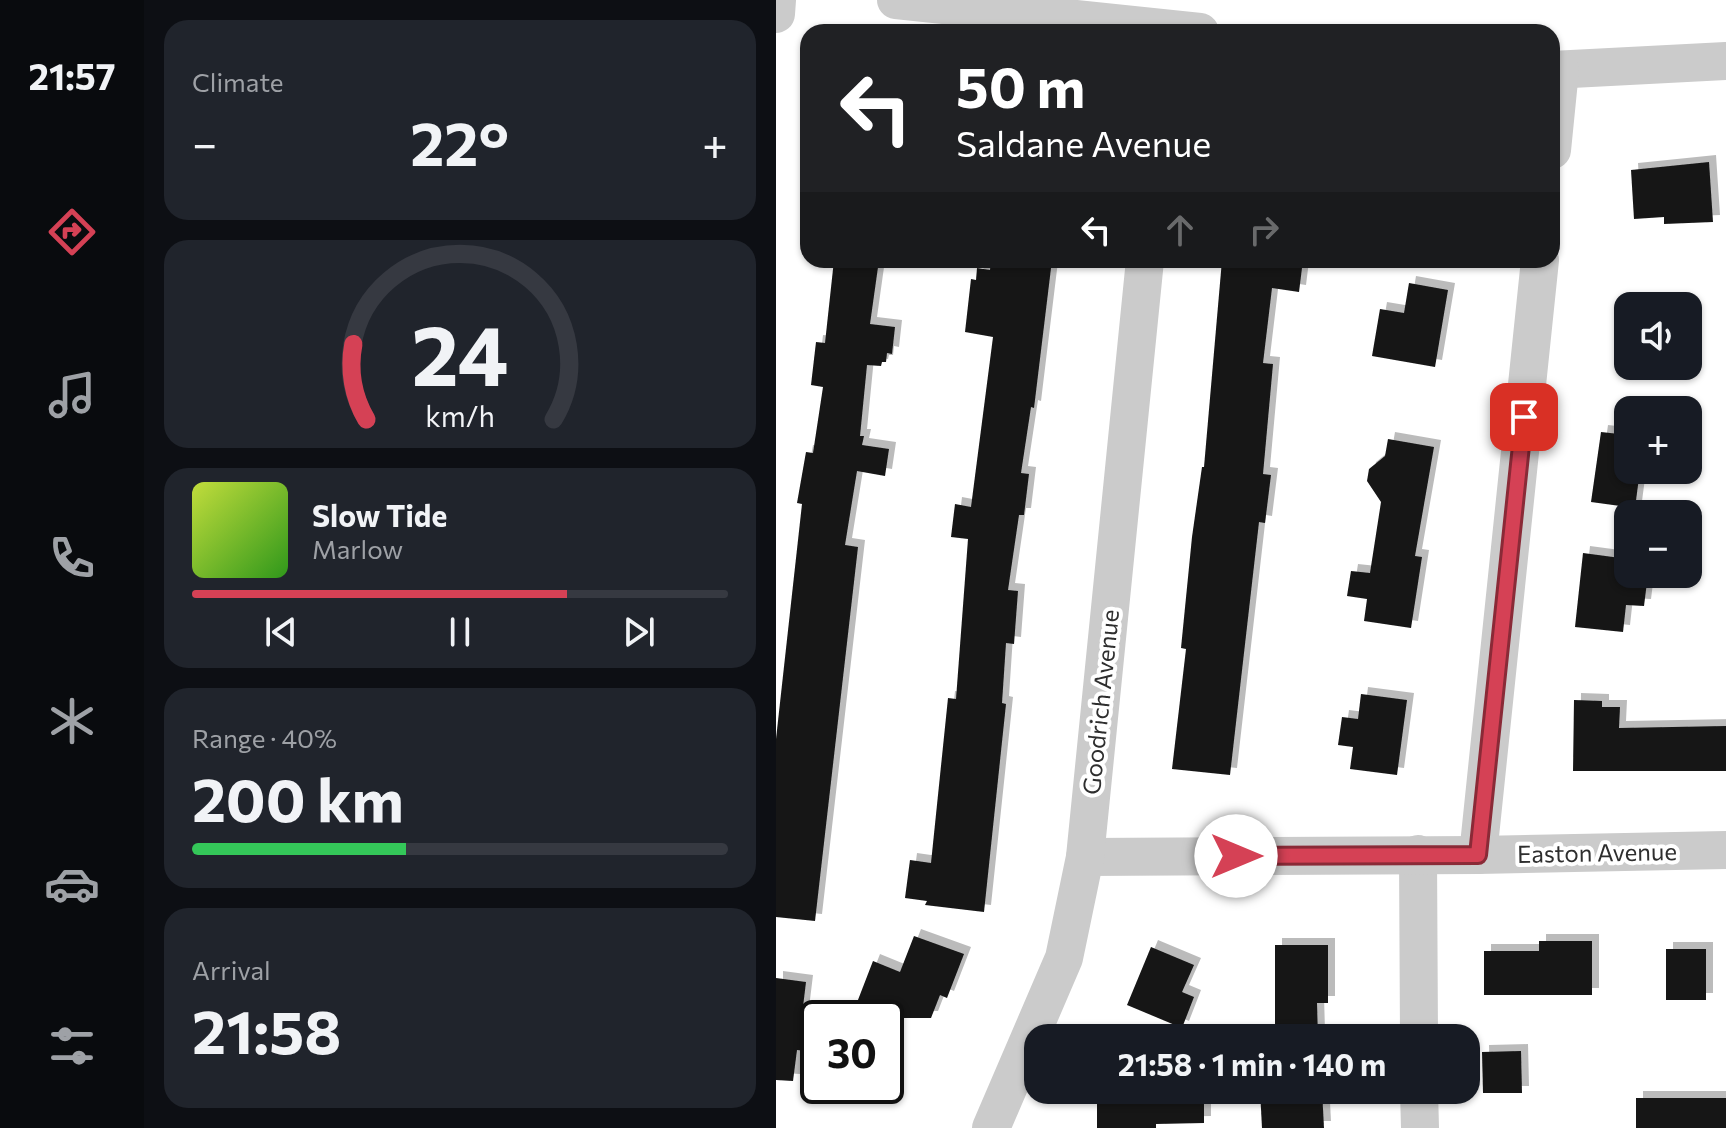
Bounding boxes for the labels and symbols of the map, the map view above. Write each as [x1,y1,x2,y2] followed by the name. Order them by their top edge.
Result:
[1490,383,1558,451] pin
[1076,608,1124,796] street label: Goodrich Avenue
[1194,814,1278,898] position arrow
[1517,836,1677,868] street label: Easton Avenue
[800,1000,904,1104] speed limit sign: 30

